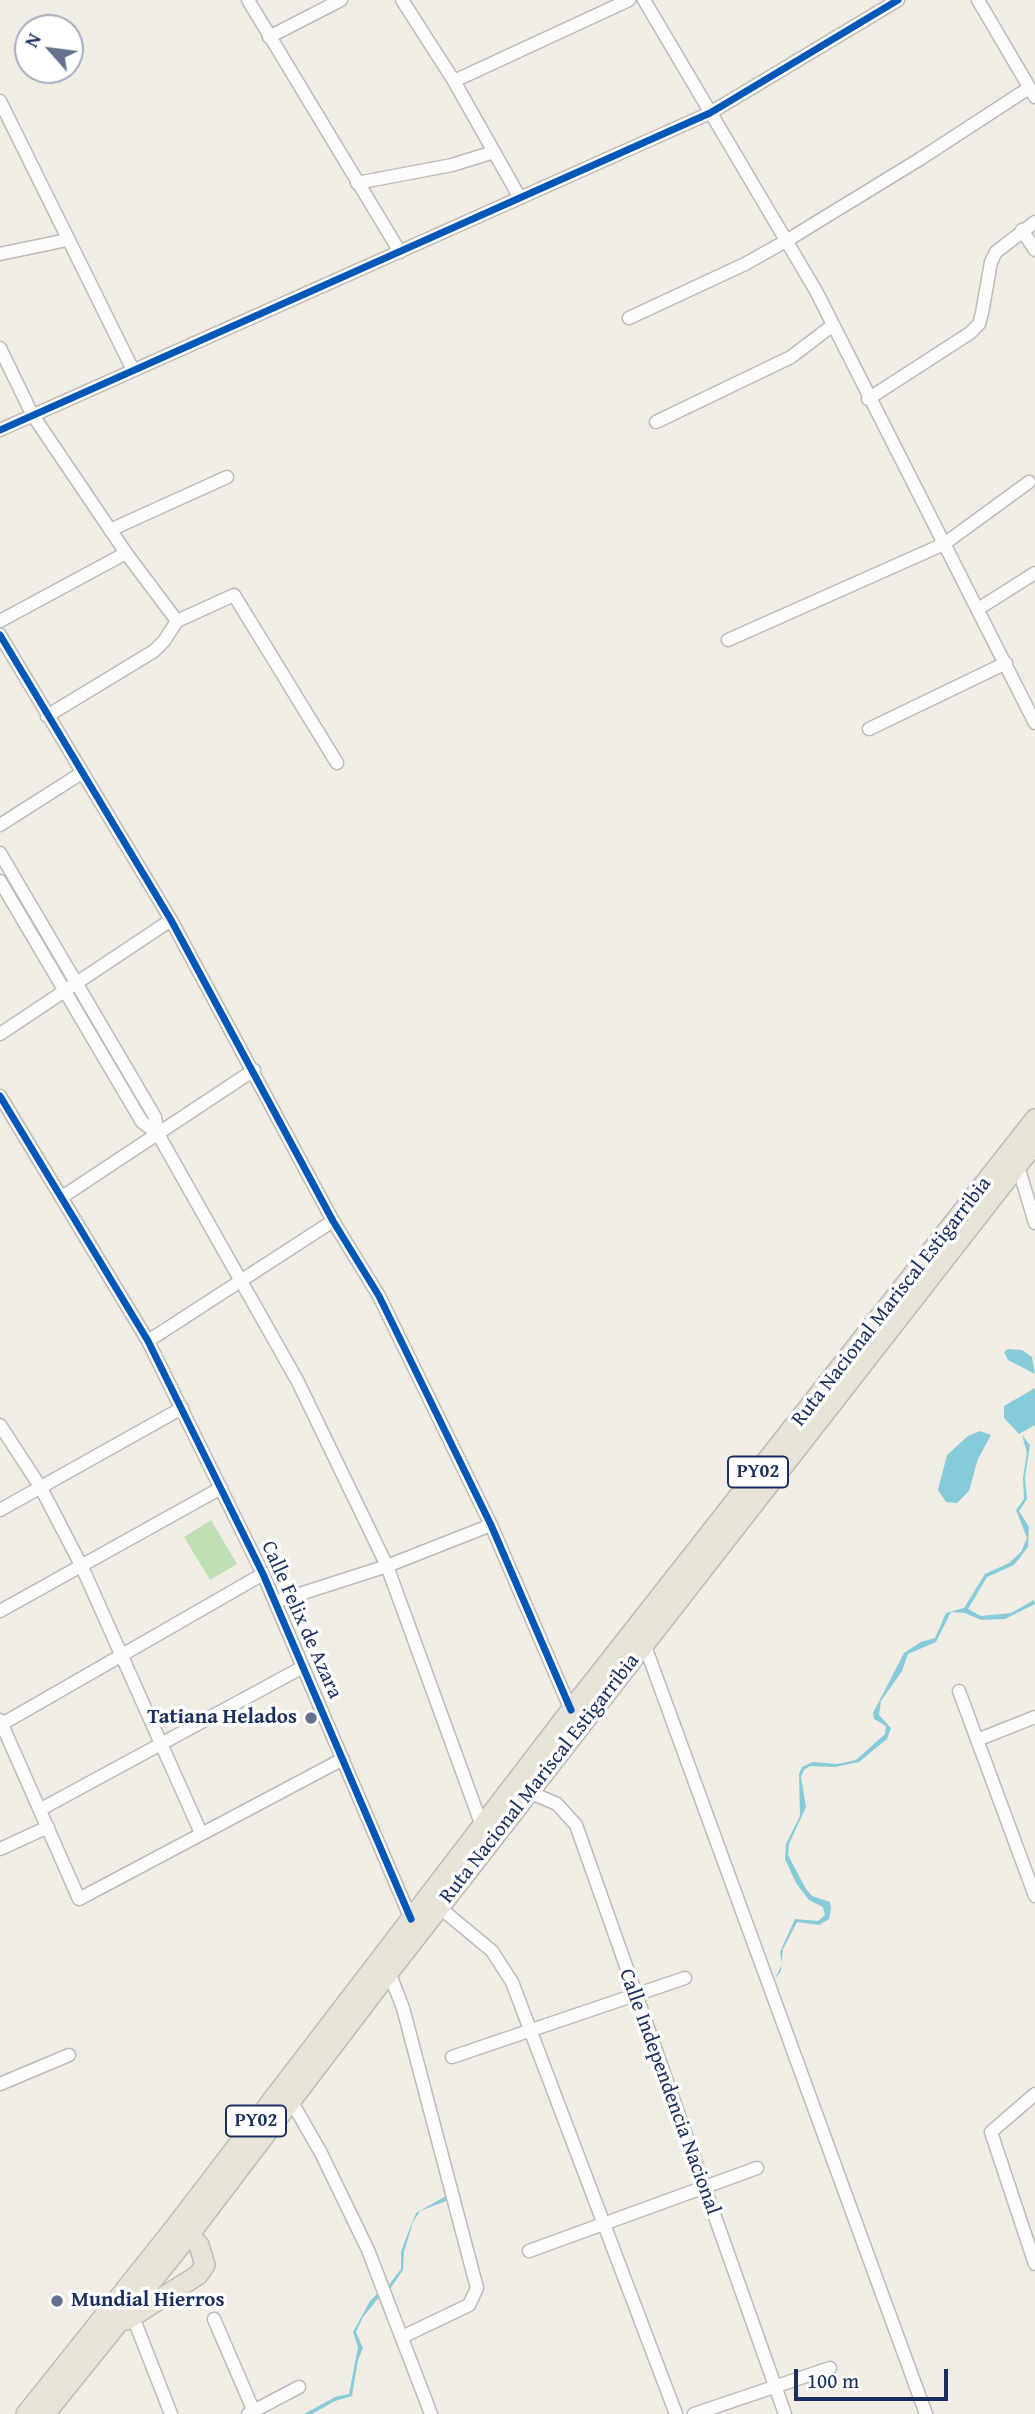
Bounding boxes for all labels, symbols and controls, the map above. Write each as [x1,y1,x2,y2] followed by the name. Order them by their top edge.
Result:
[14,14,84,84] north arrow
[17,28,48,52] text: N
[787,1172,997,1432] street label: Ruta Nacional Mariscal Estigarribia
[728,1456,788,1488] road number: PY02
[255,1537,347,1703] street label: Calle Felix de Azara
[435,1649,645,1909] street label: Ruta Nacional Mariscal Estigarribia
[147,1705,297,1731] place label: Tatiana Helados
[303,1710,319,1726] marker: Tatiana Helados
[613,1966,725,2218] street label: Calle Independencia Nacional
[226,2106,286,2136] road number: PY02
[71,2288,225,2314] place label: Mundial Hierros
[49,2293,65,2309] marker: Mundial Hierros
[797,2354,951,2398] scale bar
[807,2365,859,2396] text: 100 m

